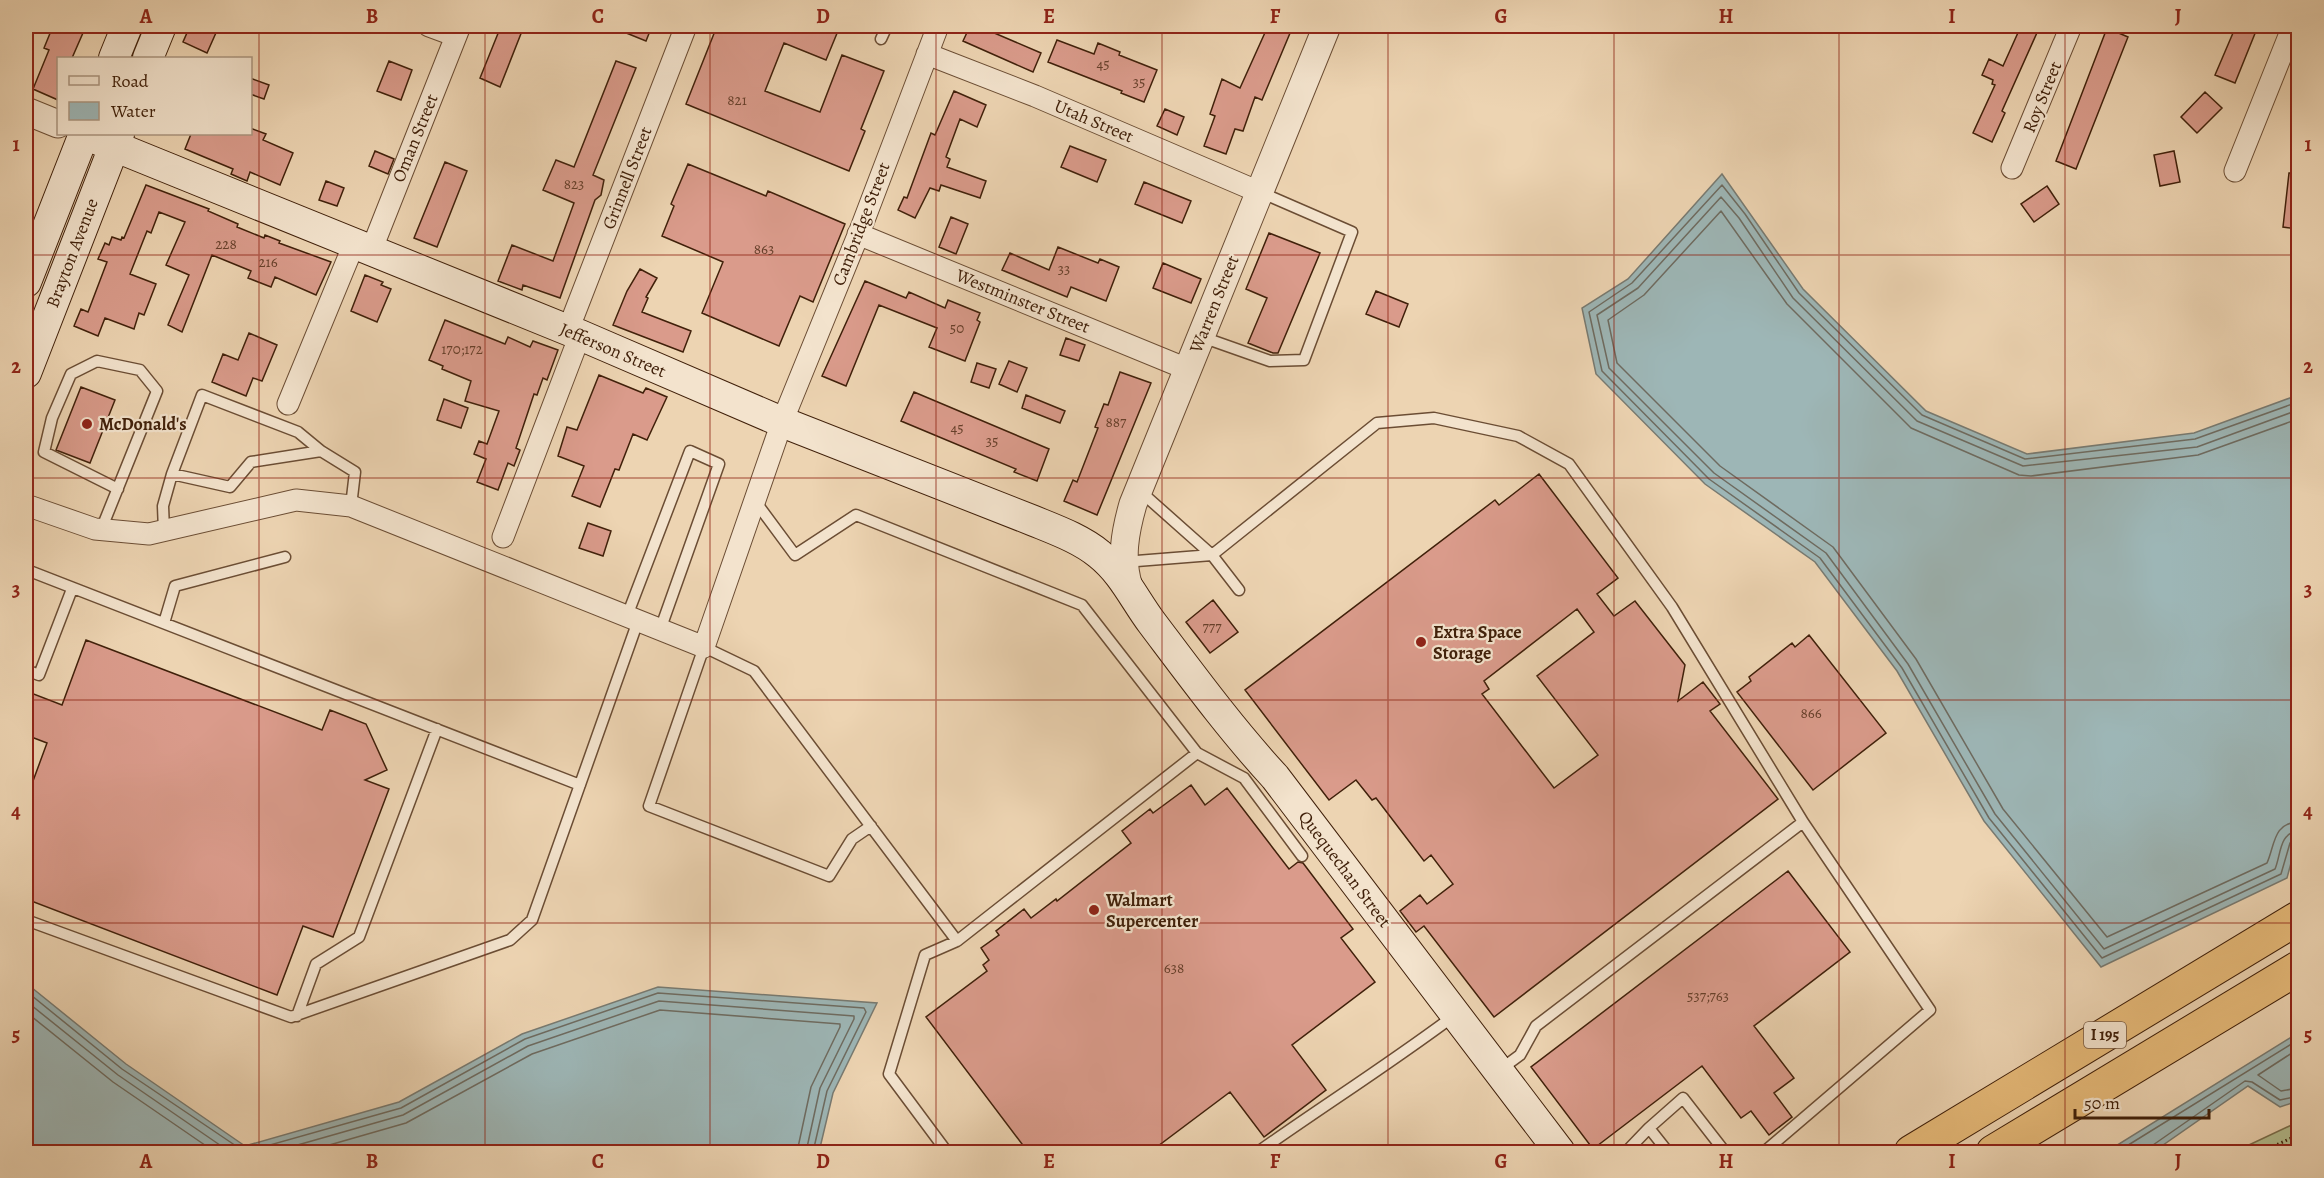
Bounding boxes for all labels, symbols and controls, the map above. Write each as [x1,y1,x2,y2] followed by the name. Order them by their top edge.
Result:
[139,3,153,30] text: A
[366,3,378,30] text: B
[592,3,604,30] text: C
[816,3,830,30] text: D
[1043,3,1055,30] text: E
[1270,3,1281,30] text: F
[1494,3,1508,30] text: G
[1719,3,1734,30] text: H
[1948,3,1956,30] text: I
[2175,3,2182,30] text: J
[1096,54,1110,74] house number: 45
[57,57,252,135] legend
[2017,58,2067,136] street label: Roy Street
[111,69,149,93] text: Road
[1133,72,1145,92] house number: 35
[386,90,444,186] street label: Oman Street
[727,90,747,110] house number: 821
[1051,94,1137,148] street label: Utah Street
[110,99,156,123] text: Water
[596,123,658,233] street label: Grinnell Street
[12,131,20,158] text: 1
[2304,131,2312,158] text: 1
[826,159,896,289] street label: Cambridge Street
[564,174,584,194] house number: 823
[40,195,104,311] street label: Brayton Avenue
[215,234,237,254] house number: 228
[754,239,774,259] house number: 863
[258,252,278,272] house number: 216
[1183,252,1244,357] street label: Warren Street
[1058,259,1070,279] house number: 33
[951,263,1094,339] street label: Westminster Street
[556,317,670,383] street label: Jefferson Street
[950,318,964,338] house number: 50
[441,339,483,359] house number: 170;172
[11,353,21,380] text: 2
[2303,353,2313,380] text: 2
[99,412,187,436] place label: McDonald's
[1106,412,1127,432] house number: 887
[80,417,94,431] marker: McDonald's
[950,418,964,438] house number: 45
[986,431,998,451] house number: 35
[12,576,20,603] text: 3
[2304,576,2312,603] text: 3
[1203,617,1222,637] house number: 777
[1433,620,1522,665] place label: Extra Space Storage
[1414,635,1428,649] marker: Extra Space Storage
[1800,703,1822,723] house number: 866
[11,798,21,825] text: 4
[2303,798,2313,825] text: 4
[1293,806,1397,932] street label: Quequechan Street
[1105,888,1199,933] place label: Walmart Supercenter
[1087,903,1101,917] marker: Walmart Supercenter
[1164,958,1184,978] house number: 638
[1687,986,1729,1006] house number: 537;763
[12,1021,20,1048] text: 5
[2304,1021,2312,1048] text: 5
[2084,1022,2126,1048] road number: I 195
[2075,1082,2208,1120] scale bar
[2084,1091,2120,1115] text: 50 m
[139,1148,153,1175] text: A
[366,1148,378,1175] text: B
[592,1148,604,1175] text: C
[816,1148,830,1175] text: D
[1043,1148,1055,1175] text: E
[1270,1148,1281,1175] text: F
[1494,1148,1508,1175] text: G
[1719,1148,1734,1175] text: H
[1948,1148,1956,1175] text: I
[2175,1148,2182,1175] text: J

